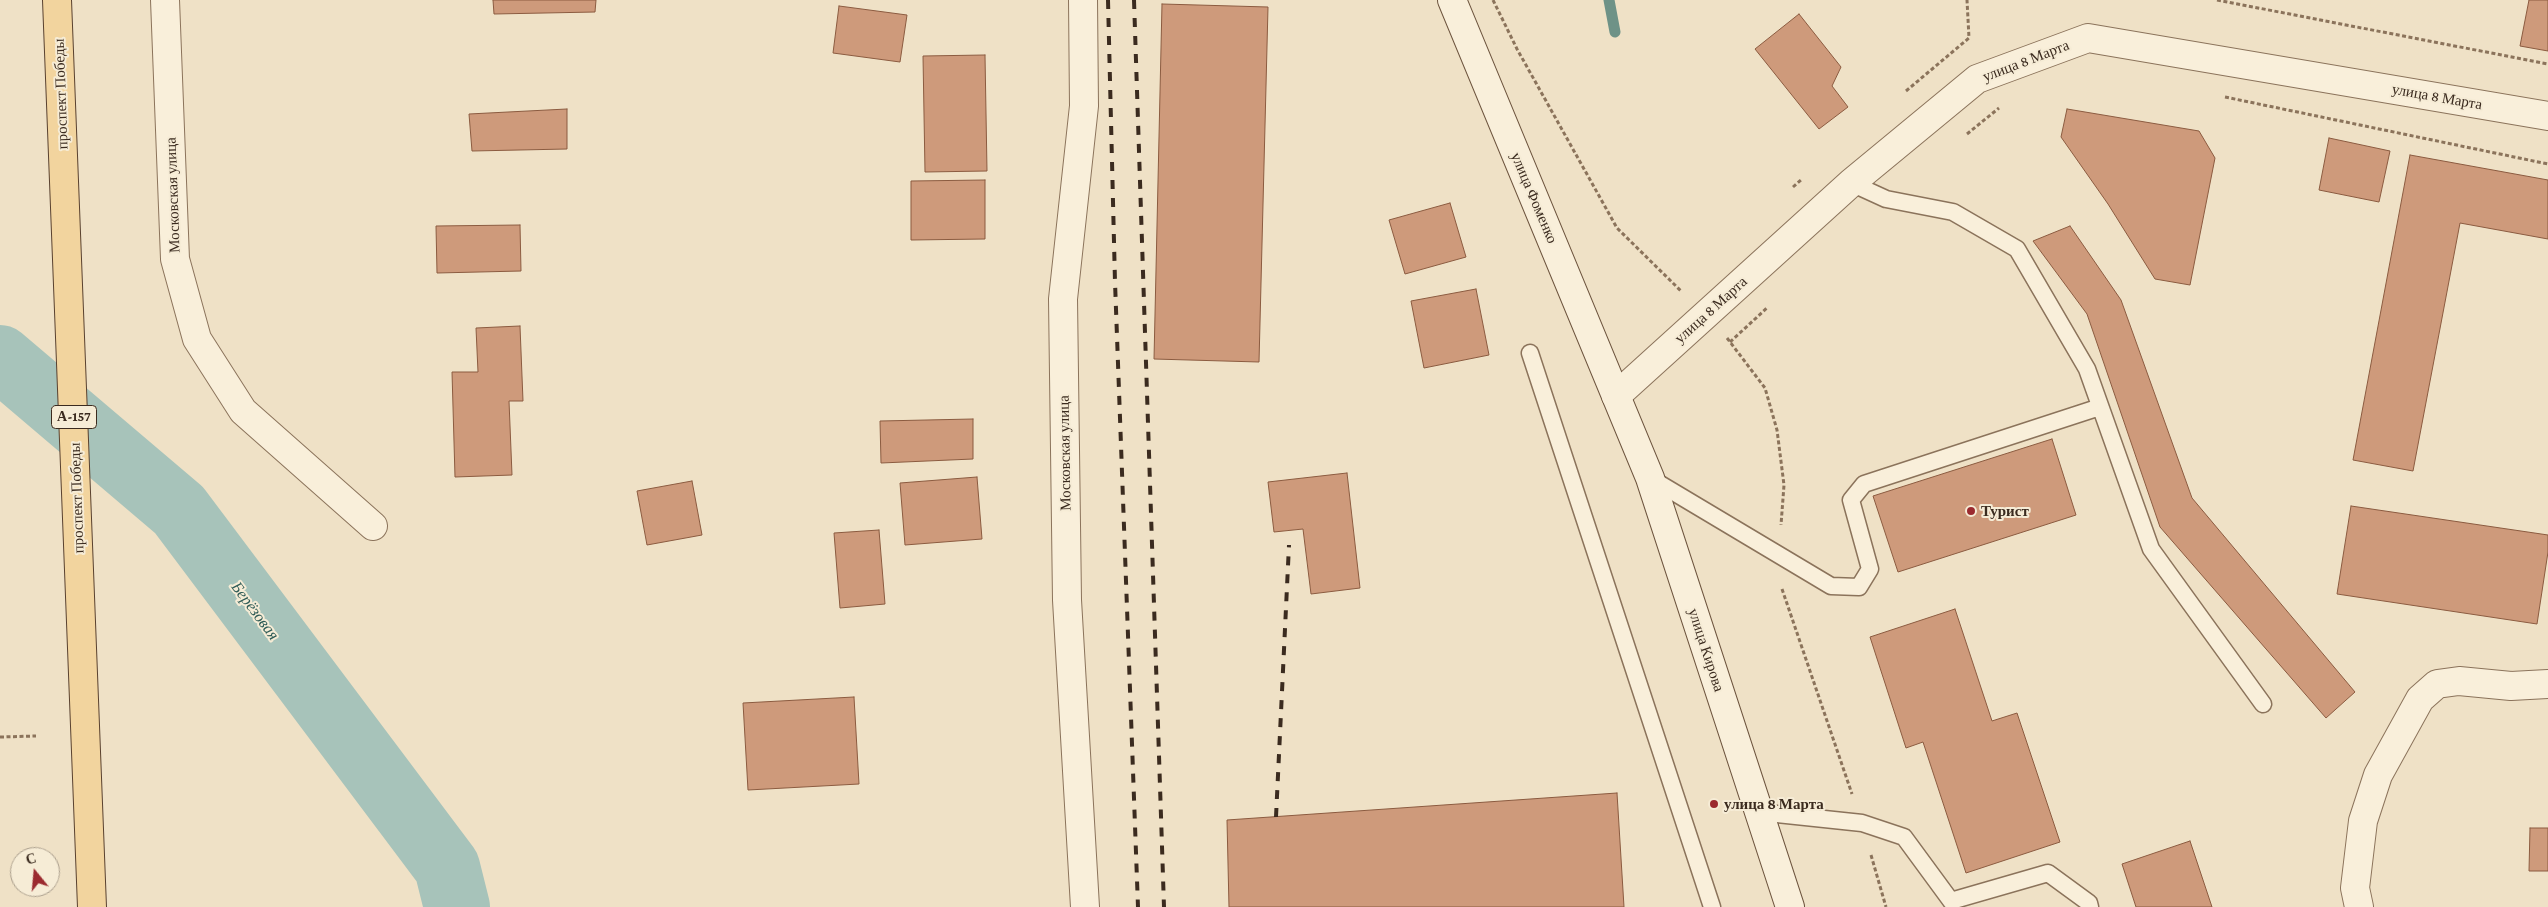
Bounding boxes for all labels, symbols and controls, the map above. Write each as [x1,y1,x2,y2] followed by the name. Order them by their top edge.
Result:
[1980,36,2072,86] street label: улица 8 Марта
[50,38,72,150] street label: проспект Победы
[2390,80,2484,114] street label: улица 8 Марта
[162,137,184,253] street label: Московская улица
[1507,150,1561,246] street label: улица Фоменко
[1671,273,1751,347] street label: улица 8 Марта
[1055,395,1075,511] street label: Московская улица
[52,406,96,428] road number: А-157
[66,442,88,554] street label: проспект Победы
[1981,502,2029,520] place label: Турист
[1965,505,1977,517] marker: Турист
[227,578,283,644] water label: Берёзовая
[1684,606,1728,694] street label: улица Кирова
[1724,795,1824,813] place label: улица 8 Марта
[1708,798,1720,810] marker: улица 8 Марта
[10,847,60,897] north arrow
[24,849,38,868] text: С

